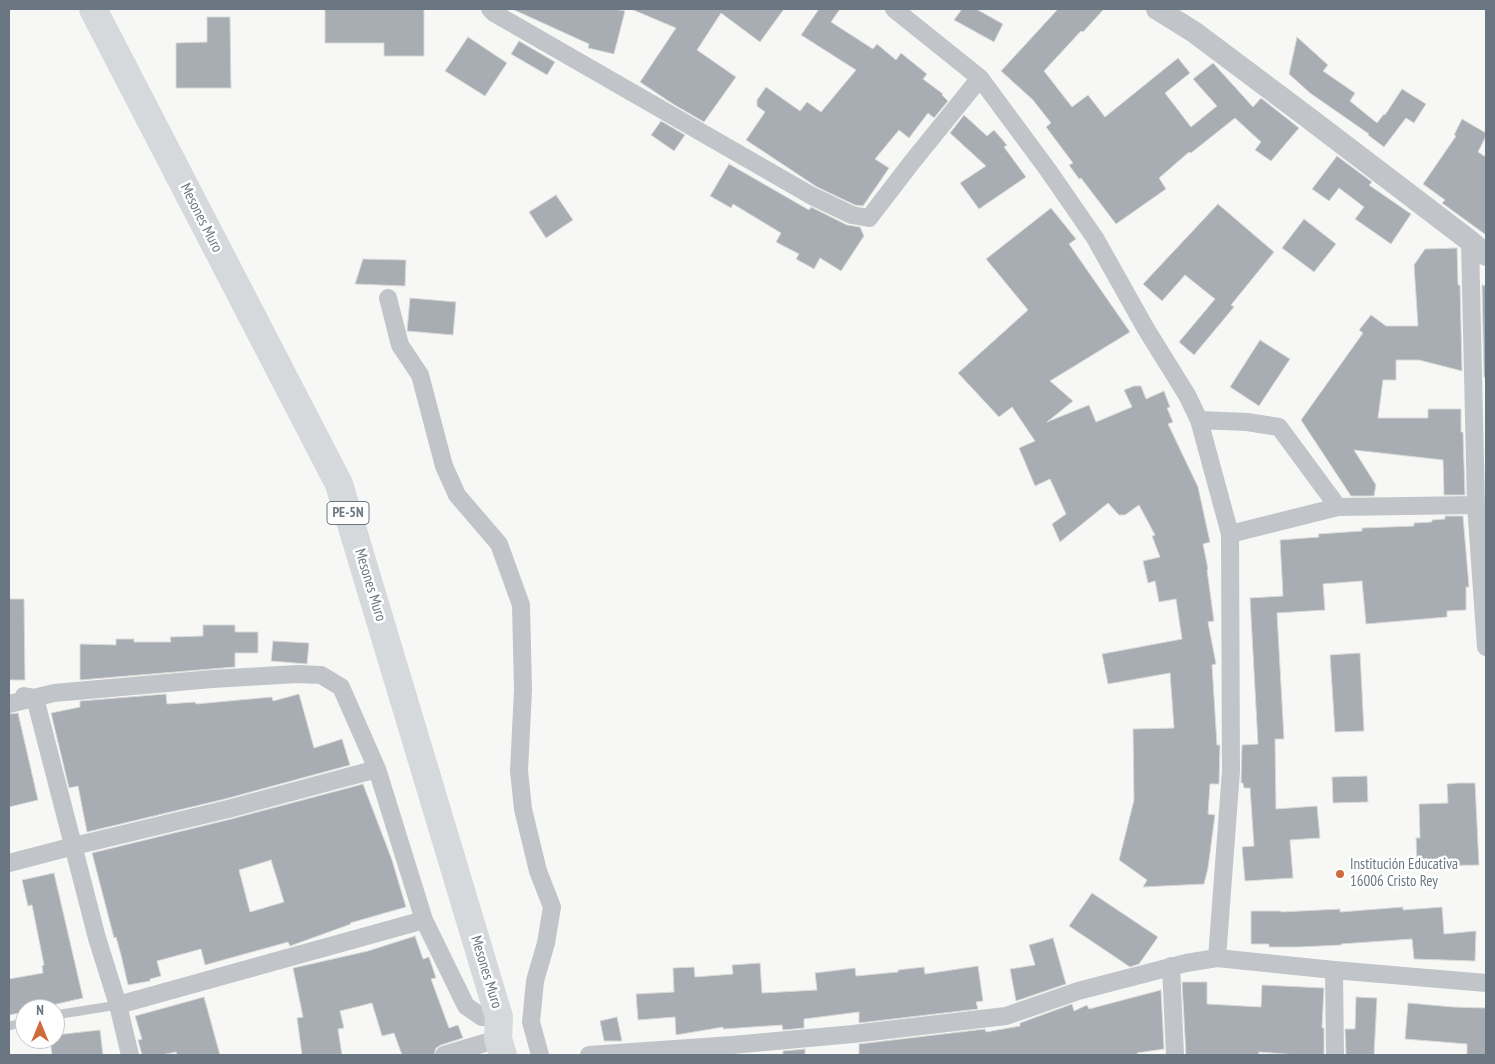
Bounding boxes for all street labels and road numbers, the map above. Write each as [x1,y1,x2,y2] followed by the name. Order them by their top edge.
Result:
[176,181,226,255] street label: Mesones Muro
[327,502,369,524] road number: PE-5N
[350,547,390,623] street label: Mesones Muro
[466,934,506,1010] street label: Mesones Muro

